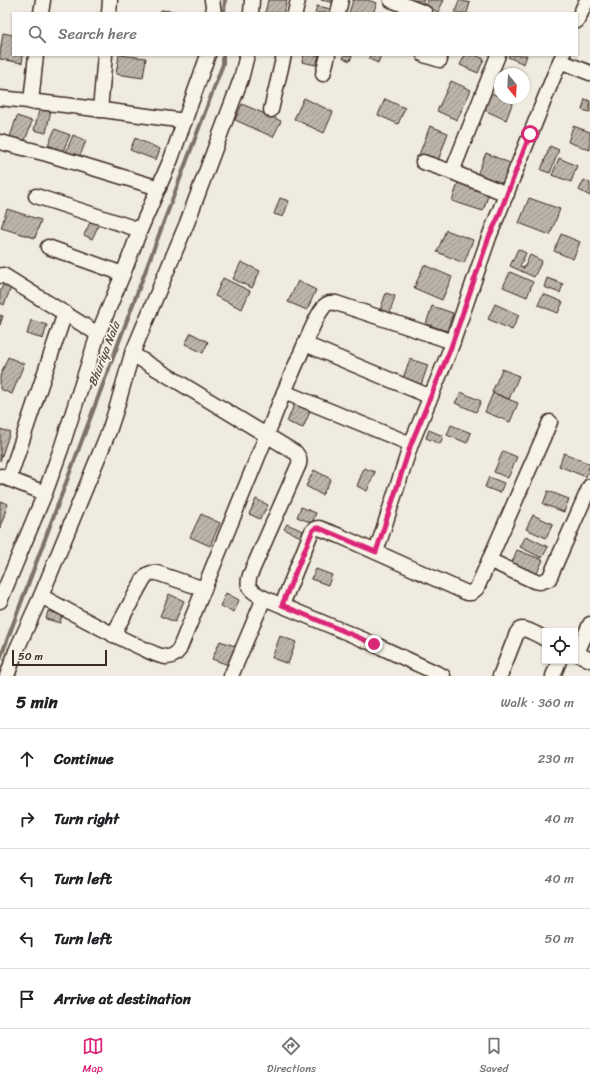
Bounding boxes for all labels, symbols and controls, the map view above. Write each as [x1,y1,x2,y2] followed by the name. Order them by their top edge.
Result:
[12,12,578,56] search box
[58,21,137,47] text: Search here
[26,23,48,45] icon: search
[494,68,530,104] north arrow
[521,125,539,143] route start
[82,317,127,390] water label: Bhuriya Nala
[542,628,578,664] map controls
[542,628,578,664] button: locate
[365,635,383,653] route end
[18,647,43,666] text: 50 m
[12,648,107,667] scale bar
[16,687,58,717] text: 5 min
[500,691,574,714] text: Walk · 360 m
[54,746,114,772] text: Continue
[538,747,574,770] text: 230 m
[16,748,38,770] icon: ahead
[54,806,119,832] text: Turn right
[544,807,574,830] text: 40 m
[16,808,38,830] icon: right
[54,866,112,892] text: Turn left
[544,867,574,890] text: 40 m
[16,868,38,890] icon: left
[54,926,112,952] text: Turn left
[544,927,574,950] text: 50 m
[16,928,38,950] icon: left
[54,986,191,1012] text: Arrive at destination
[16,988,38,1010] icon: arrive
[82,1035,104,1078] tab: Map
[267,1035,316,1078] tab: Directions
[479,1035,508,1078] tab: Saved

